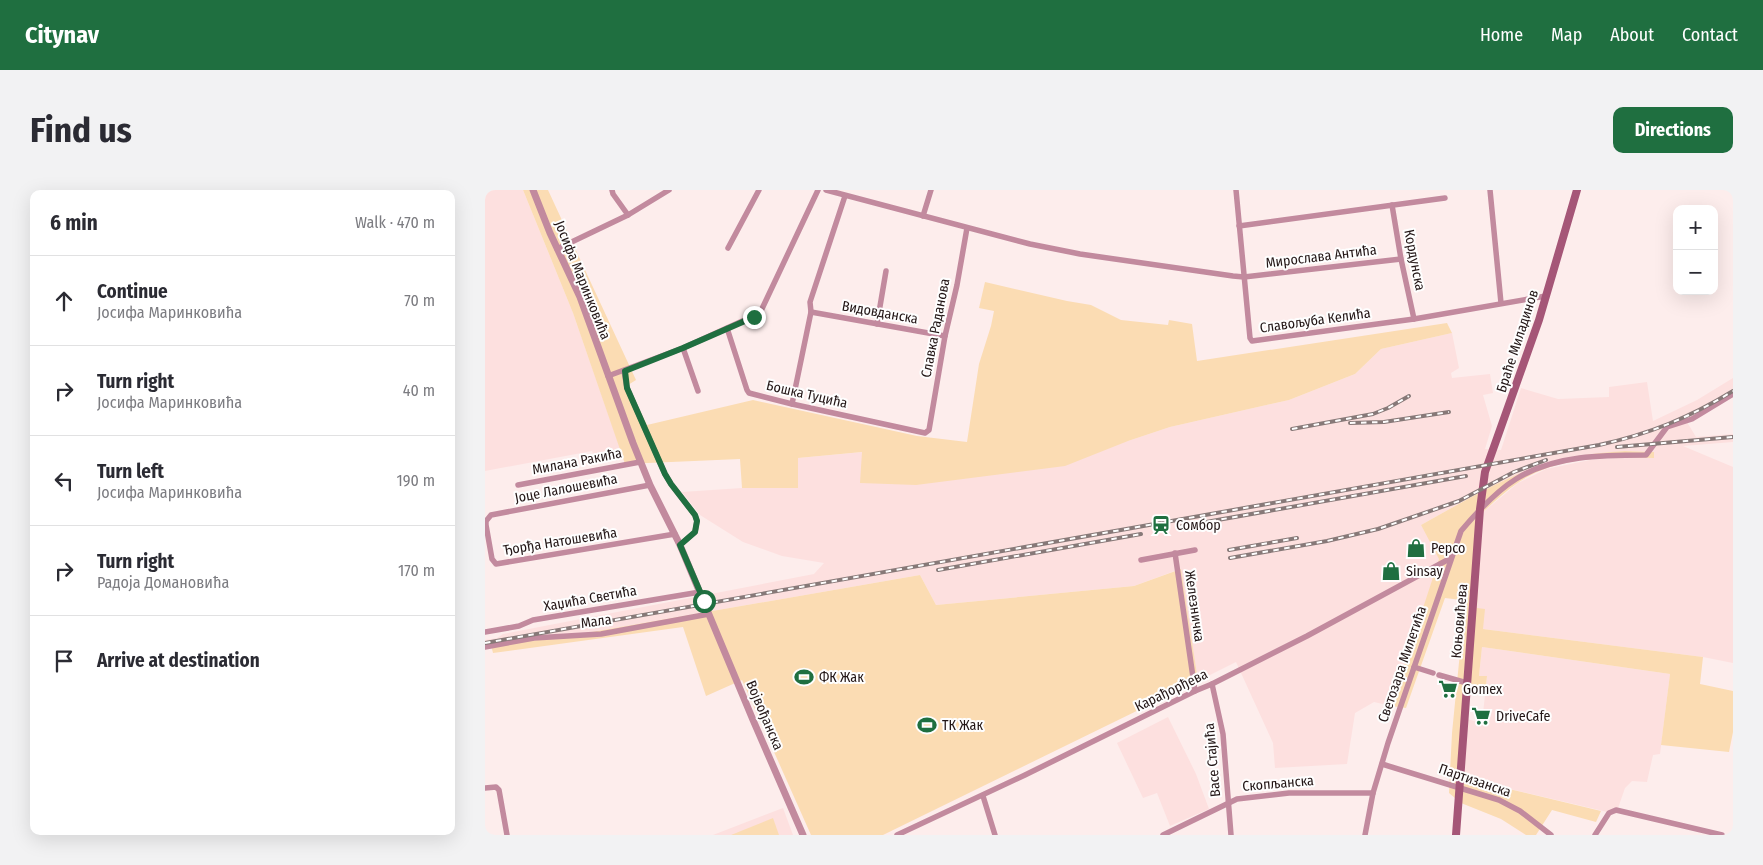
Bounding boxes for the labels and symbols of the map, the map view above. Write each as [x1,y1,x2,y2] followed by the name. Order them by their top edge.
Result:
[551,218,614,342] street label: Јосифа Маринковића
[1400,228,1429,292] street label: Кордунска
[1265,241,1378,272] street label: Мирослава Антића
[918,277,953,379] street label: Славка Раданова
[1493,288,1542,395] street label: Браће Миладинов
[840,297,919,328] street label: Видовданска
[1259,304,1372,337] street label: Славољуба Келића
[743,306,766,329] route end
[765,377,849,412] street label: Бошка Туцића
[531,444,624,479] street label: Милана Ракића
[513,470,619,507] street label: Јоце Лалошевића
[1150,514,1172,536] station icon: Сомбор
[1176,517,1221,534] place label: Сомбор
[502,524,618,559] street label: Ђорђа Натошевића
[1405,537,1427,559] shop icon: Pepco
[1431,540,1465,557] place label: Pepco
[1380,560,1402,582] shop icon: Sinsay
[1406,563,1443,580] place label: Sinsay
[1181,569,1208,643] street label: Железничка
[542,582,638,615] street label: Хаџића Светића
[1448,583,1471,659] street label: Коњовићева
[693,590,716,613] route start
[1375,604,1430,725] street label: Светозара Милетића
[580,611,613,632] street label: Мала
[1132,665,1210,715] street label: Карађорђева
[793,666,815,688] sports icon: ФК Жак
[819,669,864,686] place label: ФК Жак
[742,678,787,753] street label: Војвођанска
[1437,678,1459,700] supermarket icon: Gomex
[1463,681,1503,698] place label: Gomex
[1470,705,1492,727] supermarket icon: DriveCafe
[1496,708,1551,725] place label: DriveCafe
[916,714,938,736] sports icon: ТК Жак
[942,717,983,734] place label: ТК Жак
[1201,722,1224,798] street label: Васе Стајића
[1436,760,1513,801] street label: Партизанска
[1242,772,1315,795] street label: Скопљанска

